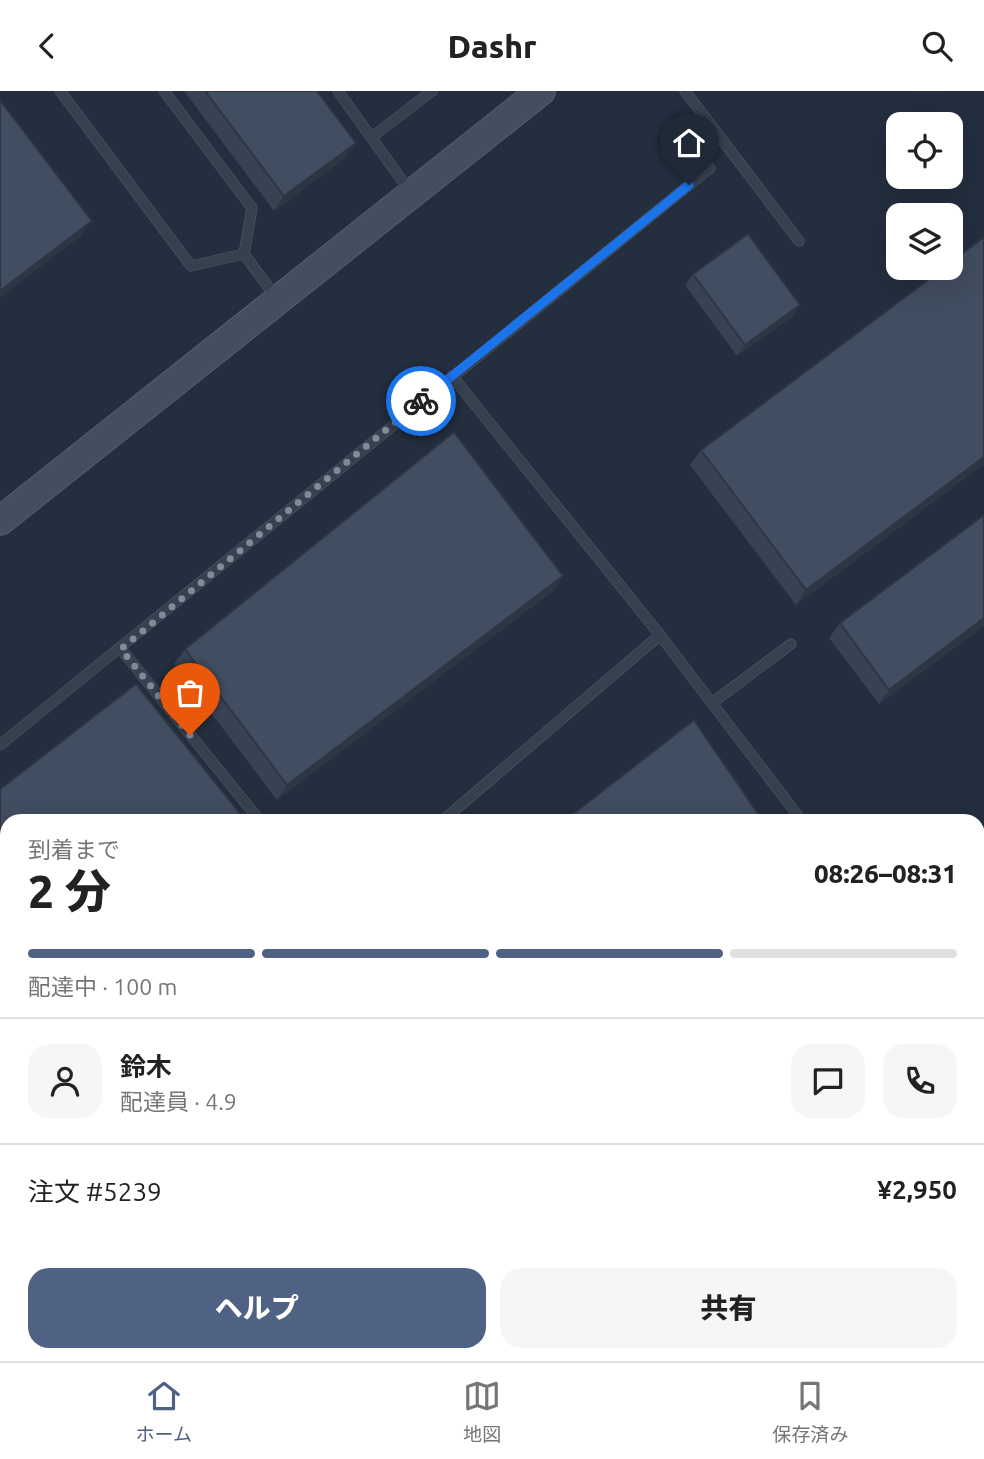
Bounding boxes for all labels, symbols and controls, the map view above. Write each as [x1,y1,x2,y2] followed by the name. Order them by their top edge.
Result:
[28,27,66,65] icon: back
[918,27,956,65] icon: search
[447,28,537,64] text: Dashr
[886,112,963,280] map controls
[886,112,963,189] button: locate
[659,113,719,185] pin
[670,124,708,162] icon: home
[886,203,963,280] button: layers
[386,366,456,436] courier
[402,382,440,420] icon: bike
[160,663,220,735] pin
[171,674,209,712] icon: bag
[28,837,120,862] text: 到着まで
[814,859,957,888] text: 08:26–08:31
[28,865,111,917] text: 2 分
[28,974,177,999] text: 配達中 · 100 m
[28,1044,102,1118] button: person
[791,1044,865,1118] button: chat
[883,1044,957,1118] button: phone
[120,1052,172,1081] text: 鈴木
[120,1089,237,1114] text: 配達員 · 4.9
[877,1175,957,1204] text: ¥2,950
[28,1177,162,1206] text: 注文 #5239
[28,1268,486,1348] button: ヘルプ
[500,1268,957,1348] button: 共有
[136,1377,192,1446] tab: ホーム
[463,1377,501,1446] tab: 地図
[772,1377,848,1446] tab: 保存済み

